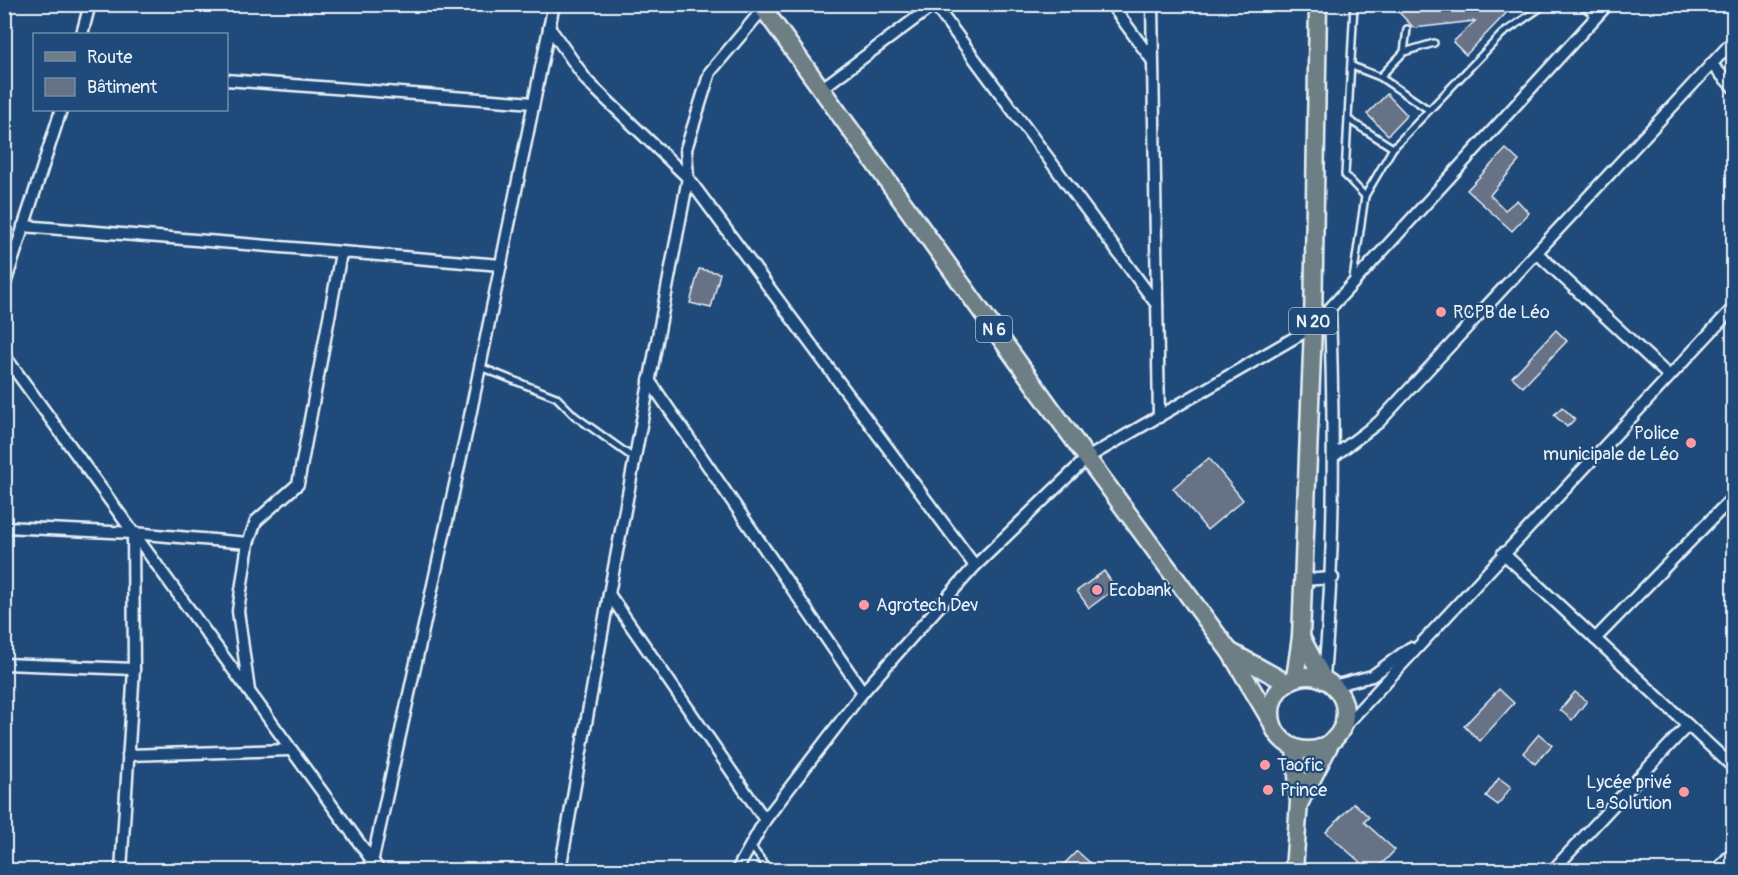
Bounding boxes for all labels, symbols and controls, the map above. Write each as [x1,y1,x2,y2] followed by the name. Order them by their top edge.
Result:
[33,33,228,111] legend
[87,46,132,69] text: Route
[87,76,158,99] text: Bâtiment
[1453,301,1550,324] place label: RCPB de Léo
[1434,305,1448,319] marker: RCPB de Léo
[1289,308,1337,334] road number: N 20
[976,316,1012,342] road number: N 6
[1543,422,1679,466] place label: Police municipale de Léo
[1684,436,1698,450] marker: Police municipale de Léo
[1109,579,1172,602] place label: Ecobank
[1090,583,1104,597] marker: Ecobank
[876,594,978,617] place label: Agrotech Dev
[857,598,871,612] marker: Agrotech Dev
[1277,754,1324,777] place label: Taofic
[1258,758,1272,772] marker: Taofic
[1586,771,1672,815] place label: Lycée privé La Solution
[1280,779,1327,802] place label: Prince
[1261,783,1275,797] marker: Prince
[1677,785,1691,799] marker: Lycée privé La Solution

